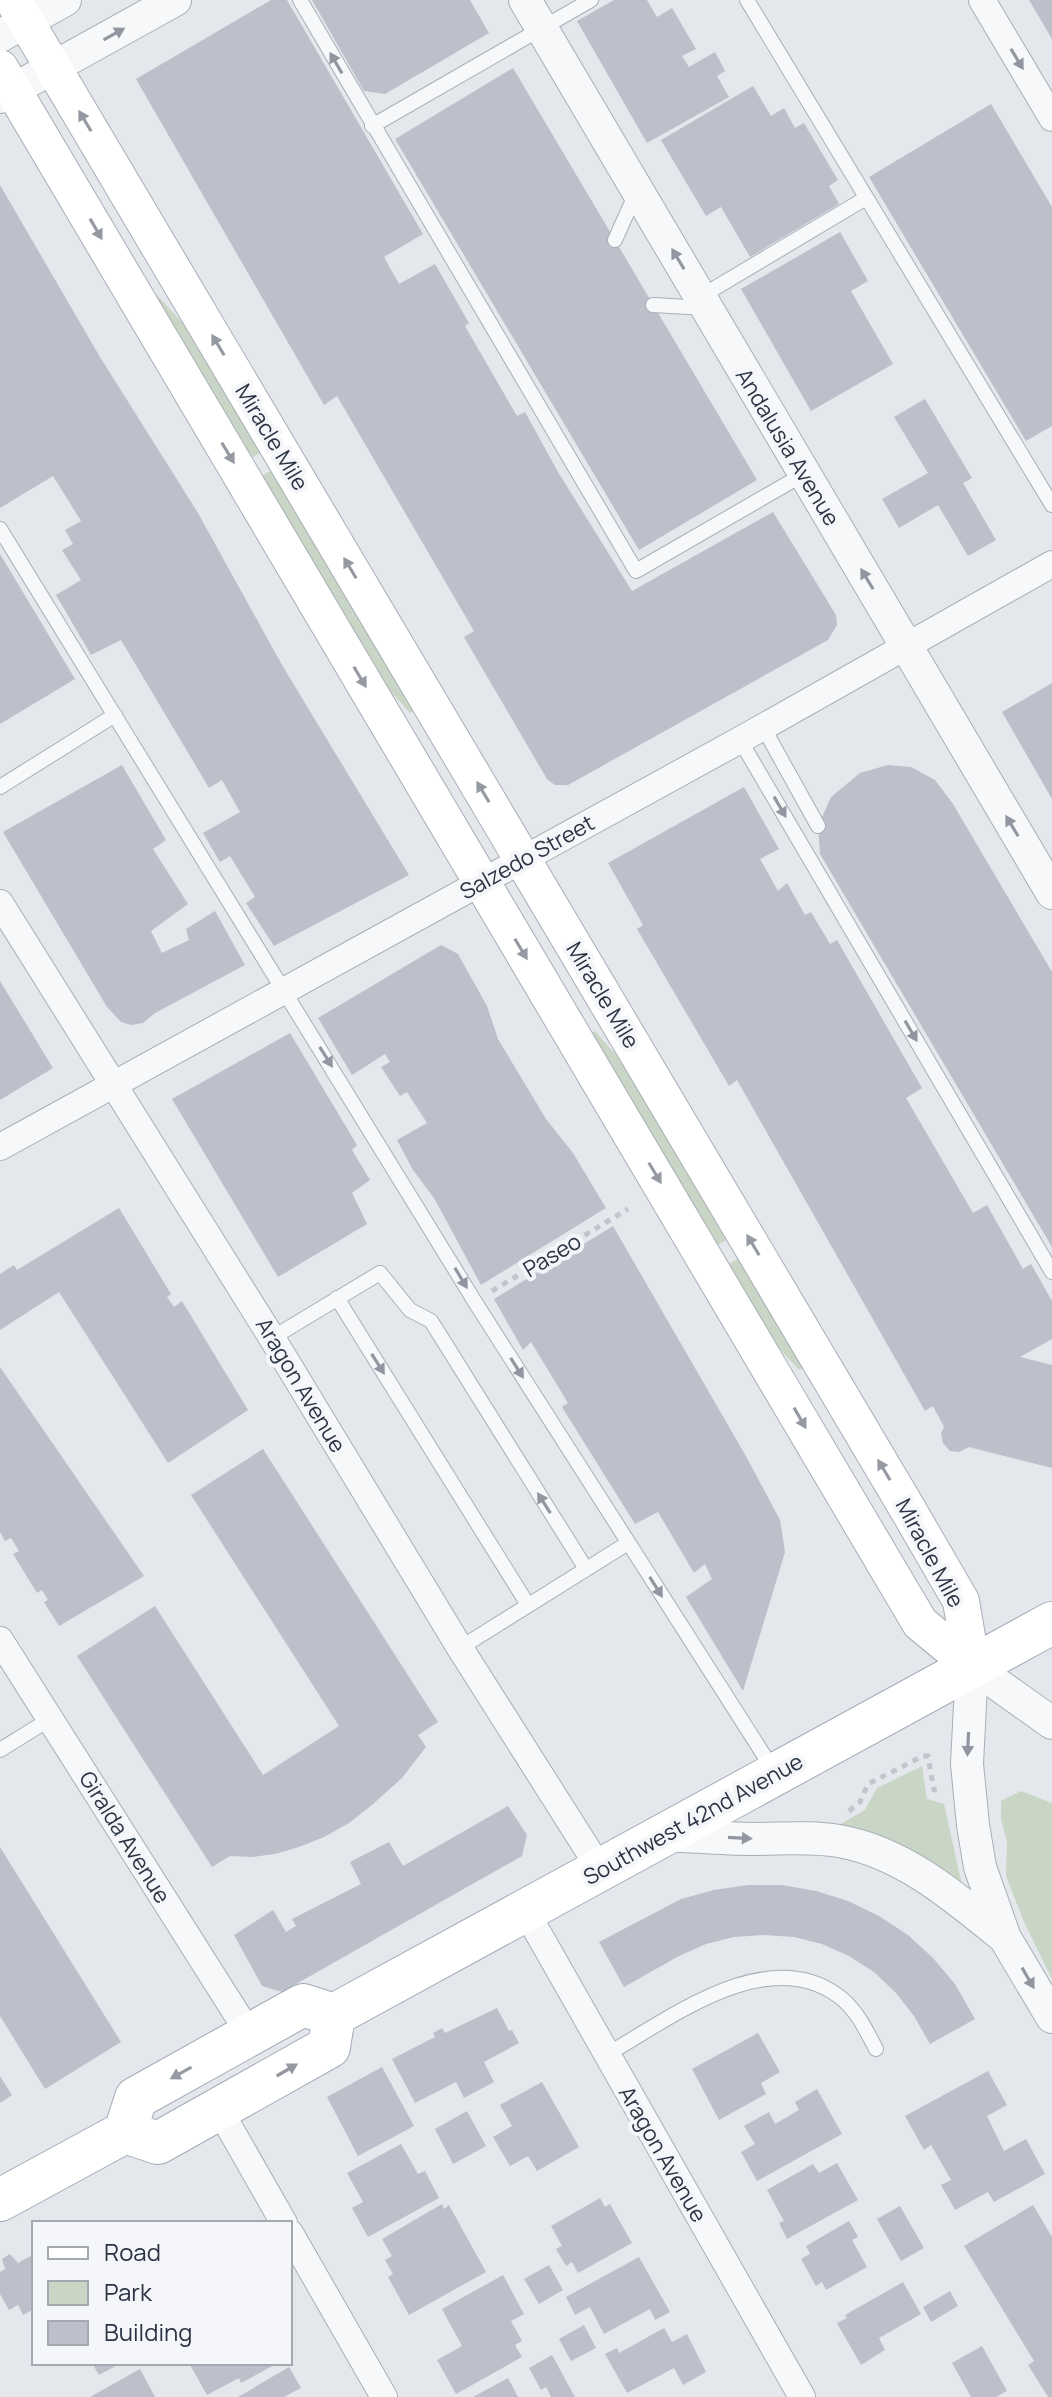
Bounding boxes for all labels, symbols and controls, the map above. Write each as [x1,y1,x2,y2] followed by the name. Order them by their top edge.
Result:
[103,27,125,41] one-way arrow
[1010,48,1024,70] one-way arrow
[329,52,343,74] one-way arrow
[78,110,92,132] one-way arrow
[89,218,103,240] one-way arrow
[671,248,685,270] one-way arrow
[211,334,225,356] one-way arrow
[729,363,847,532] street label: Andalusia Avenue
[228,378,316,496] street label: Miracle Mile
[221,442,235,464] one-way arrow
[343,557,357,579] one-way arrow
[860,568,874,590] one-way arrow
[353,666,367,688] one-way arrow
[476,781,490,803] one-way arrow
[773,796,787,818] one-way arrow
[454,808,600,906] street label: Salzedo Street
[1005,814,1019,837] one-way arrow
[559,936,647,1054] street label: Miracle Mile
[514,938,528,960] one-way arrow
[904,1020,918,1042] one-way arrow
[318,1046,333,1067] one-way arrow
[647,1161,661,1184] one-way arrow
[518,1226,586,1284] street label: Paseo
[746,1234,760,1256] one-way arrow
[454,1267,468,1289] one-way arrow
[249,1312,353,1458] street label: Aragon Avenue
[371,1353,385,1375] one-way arrow
[510,1357,525,1378] one-way arrow
[792,1407,806,1429] one-way arrow
[877,1459,891,1481] one-way arrow
[538,1492,552,1514] one-way arrow
[889,1493,971,1613] street label: Miracle Mile
[649,1576,663,1598] one-way arrow
[961,1732,974,1757] one-way arrow
[578,1746,808,1892] street label: Southwest 42nd Avenue
[72,1765,178,1909] street label: Giralda Avenue
[728,1832,753,1845] one-way arrow
[1021,1967,1035,1989] one-way arrow
[276,2064,298,2078] one-way arrow
[170,2066,193,2079] one-way arrow
[612,2080,714,2228] street label: Aragon Avenue
[32,2221,292,2365] legend
[104,2235,161,2268] text: Road
[104,2275,153,2308] text: Park
[104,2315,192,2348] text: Building

